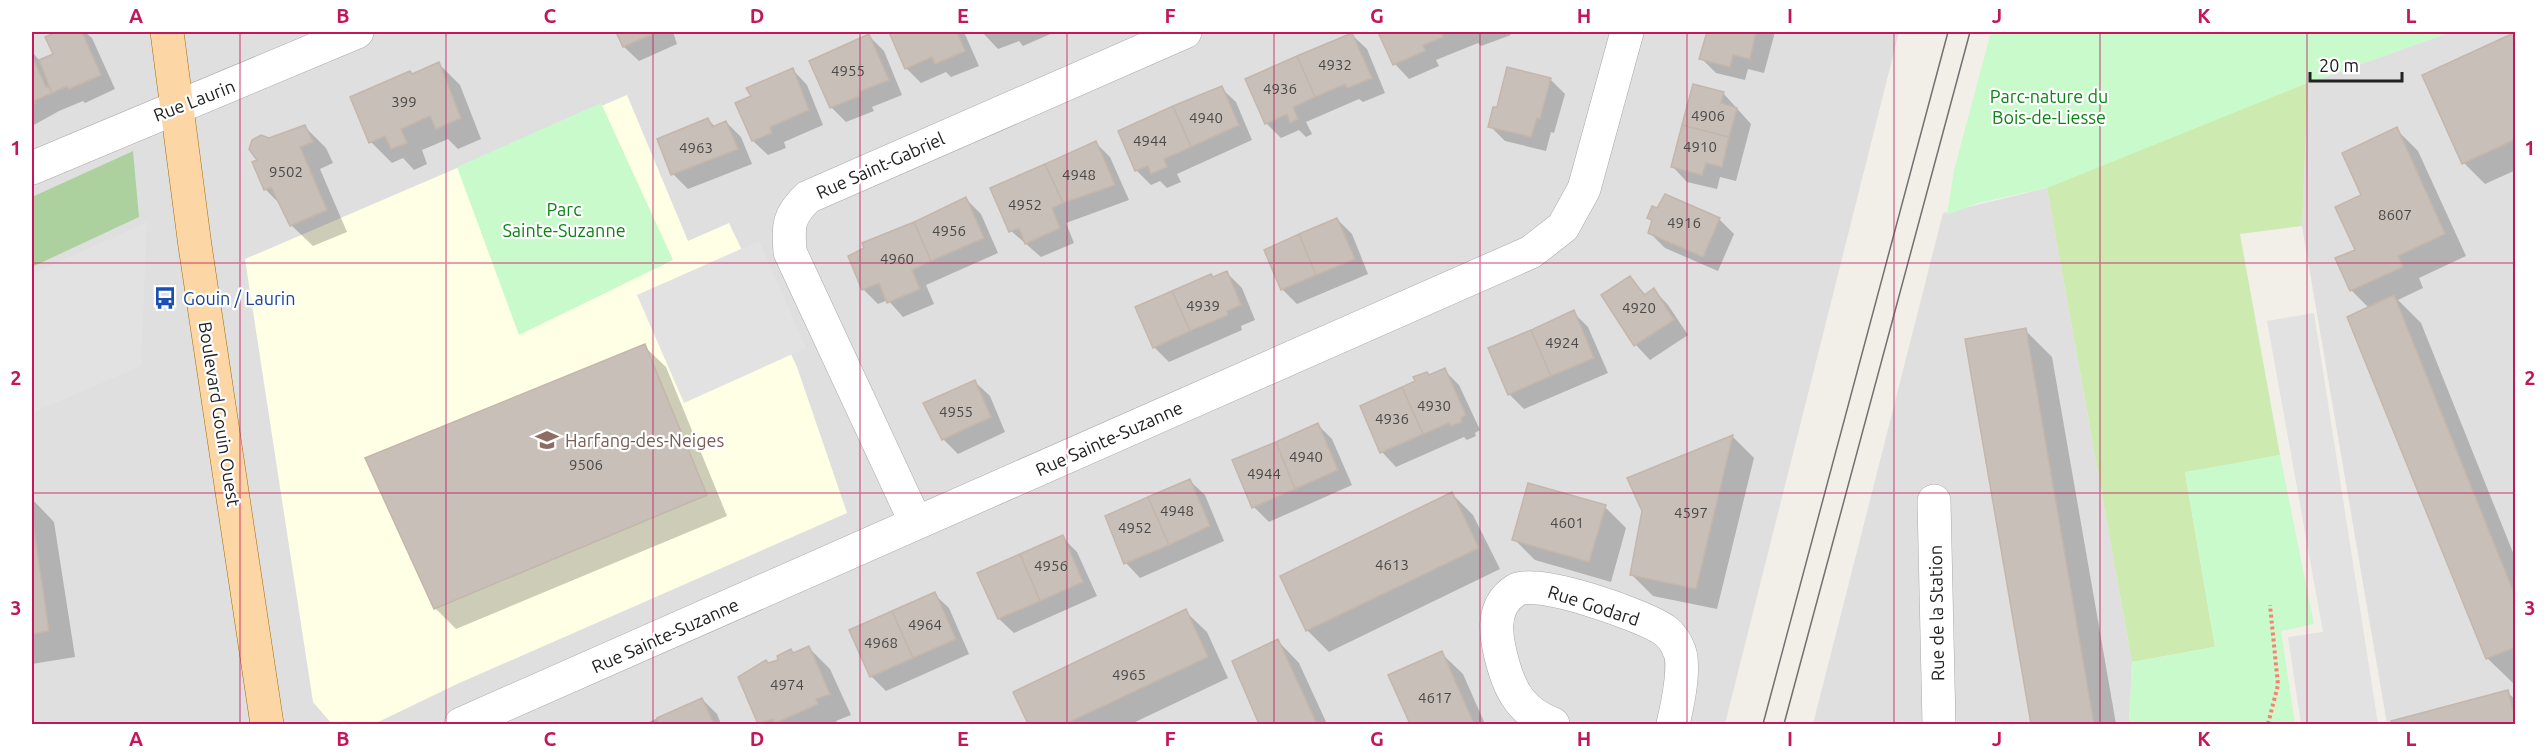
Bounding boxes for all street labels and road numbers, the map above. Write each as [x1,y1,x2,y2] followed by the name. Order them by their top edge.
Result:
[150,75,238,125] street label: Rue Laurin
[813,128,948,202] street label: Rue Saint-Gabriel
[196,320,244,508] street label: Boulevard Gouin Ouest
[1032,397,1186,479] street label: Rue Sainte-Suzanne
[1925,545,1947,681] street label: Rue de la Station
[1546,581,1642,629] street label: Rue Godard
[588,594,742,676] street label: Rue Sainte-Suzanne

